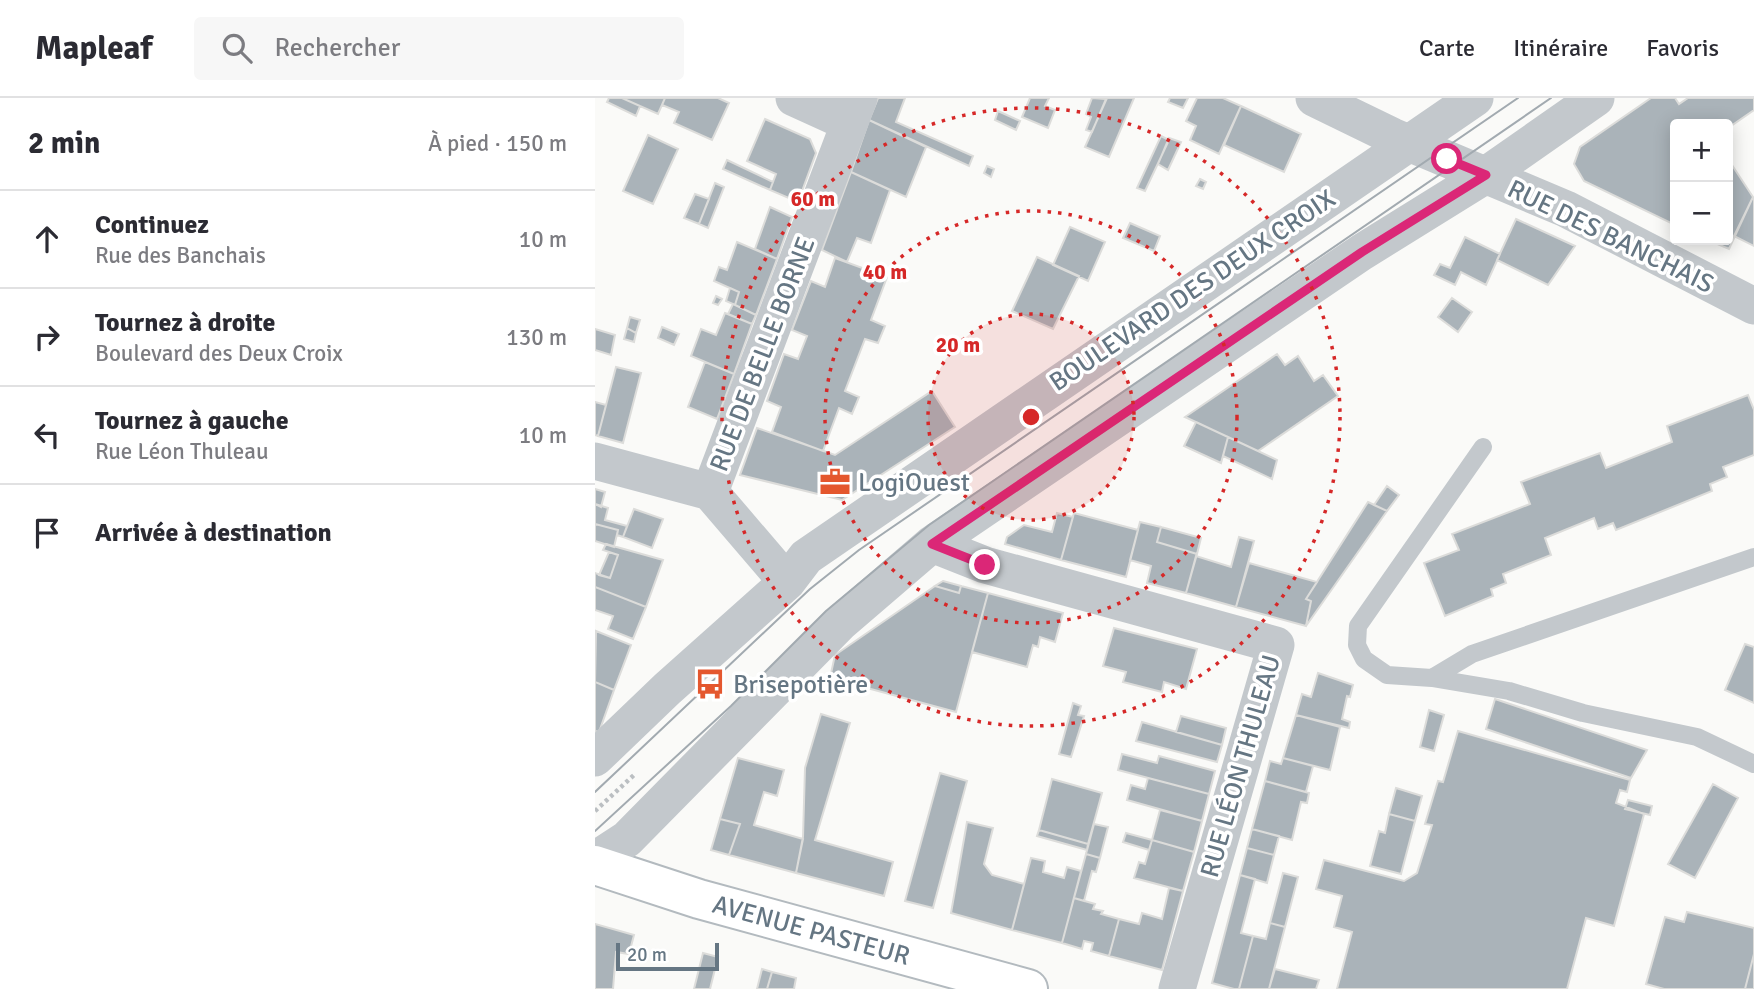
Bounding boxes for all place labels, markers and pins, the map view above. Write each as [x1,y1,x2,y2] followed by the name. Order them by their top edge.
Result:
[1019,405,1043,429] centre of rings
[818,465,852,499] office icon: LogiOuest
[858,467,970,499] place label: LogiOuest
[693,667,727,701] bus stop icon: Brisepotière
[733,669,868,701] place label: Brisepotière

